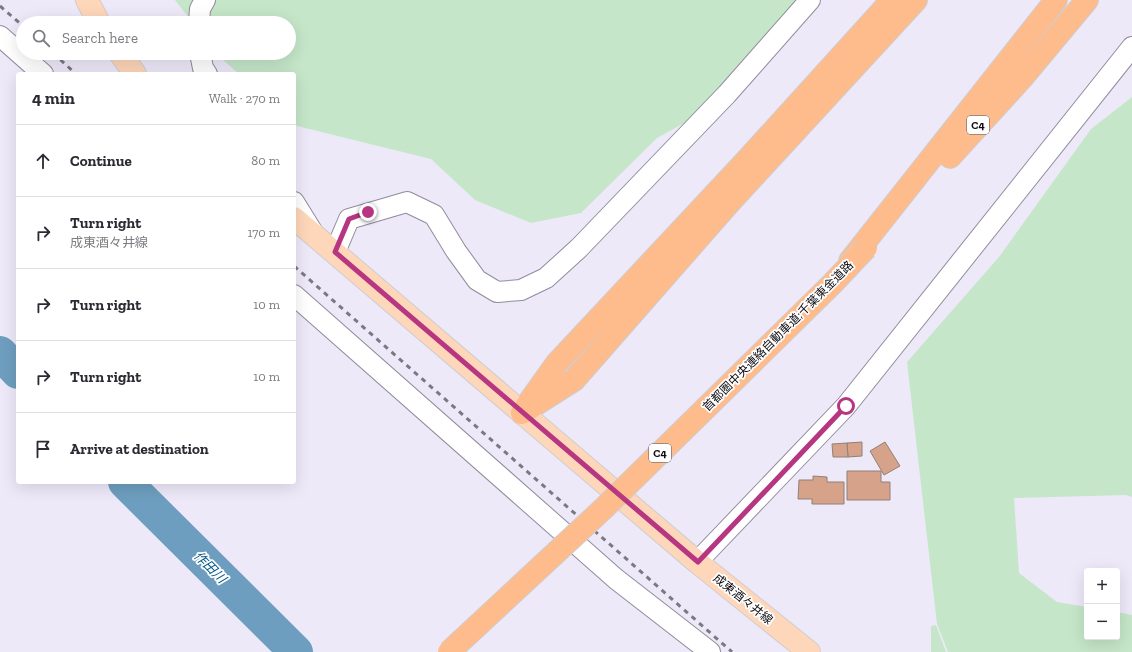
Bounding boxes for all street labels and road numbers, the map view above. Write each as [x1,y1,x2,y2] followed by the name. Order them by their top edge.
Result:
[967,116,989,134] road number: C4
[700,258,856,414] street label: 首都圏中央連絡自動車道;千葉東金道路
[649,444,671,462] road number: C4
[711,571,775,627] street label: 成東酒々井線

